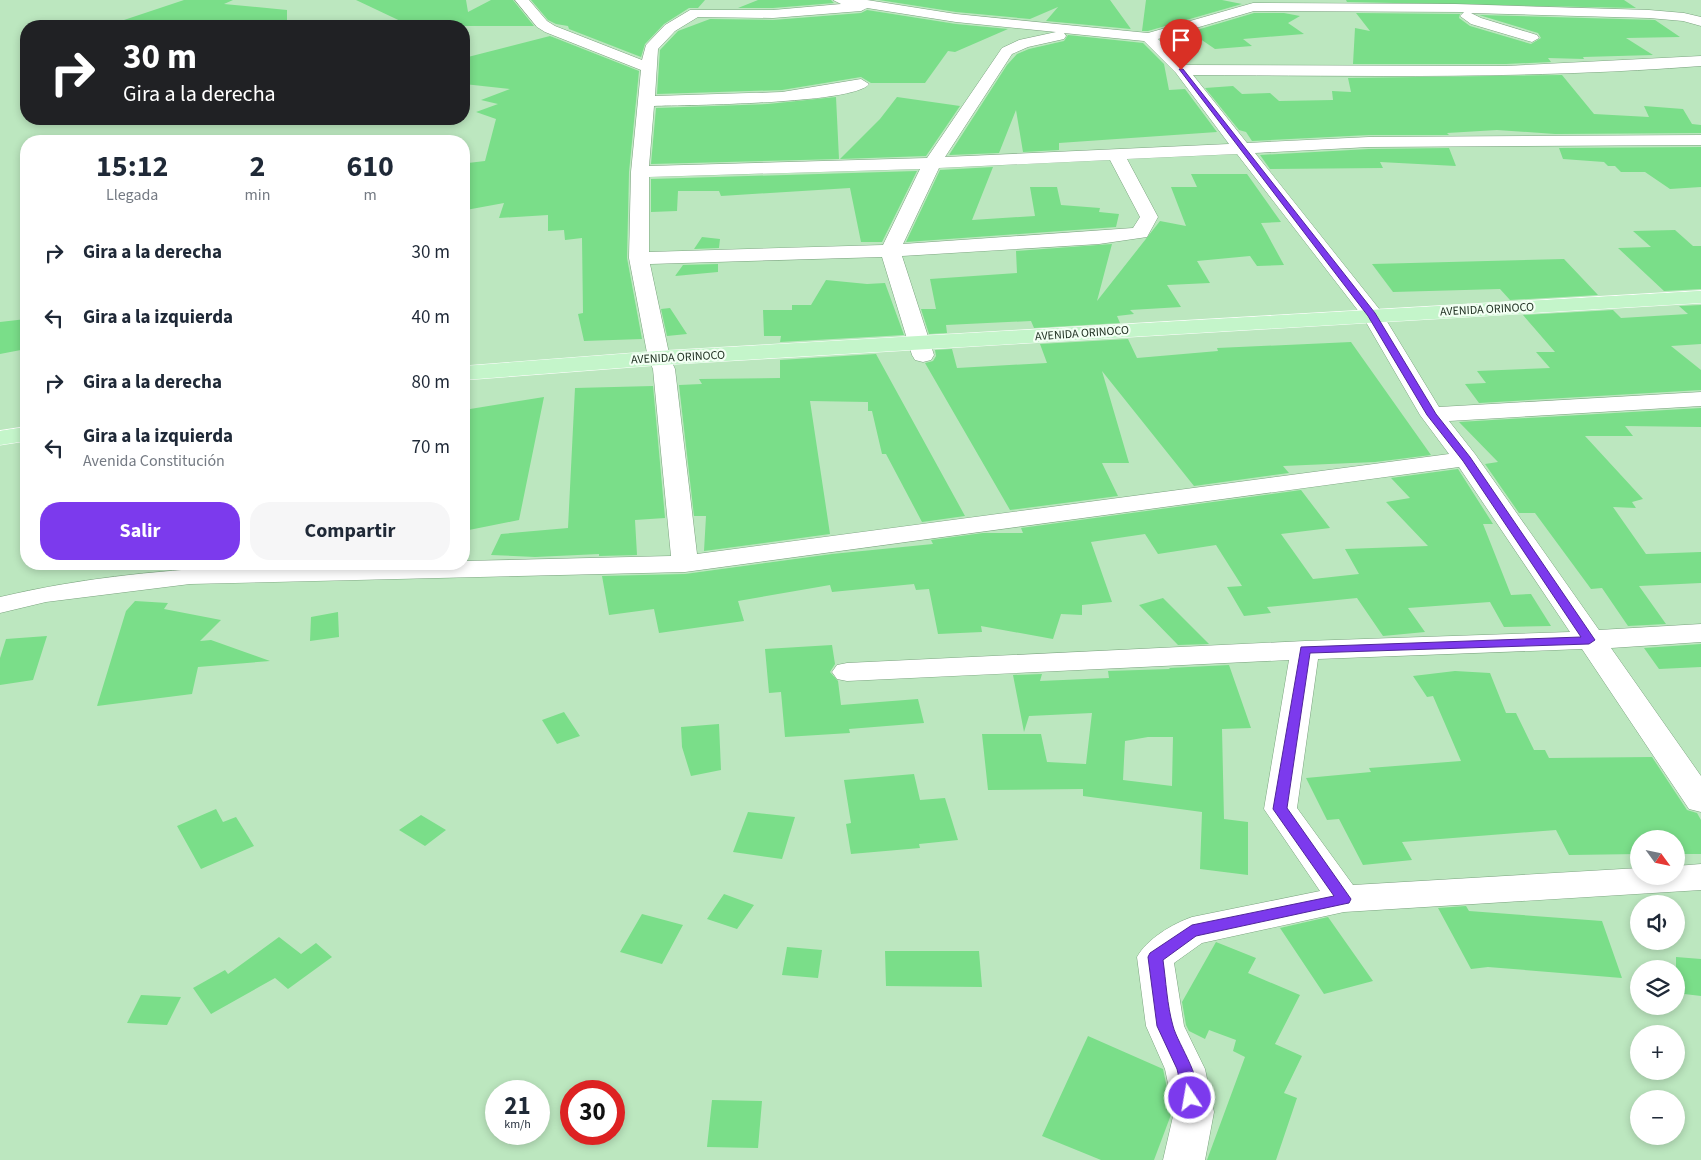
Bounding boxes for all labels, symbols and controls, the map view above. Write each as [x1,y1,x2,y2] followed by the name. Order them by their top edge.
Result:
[1160,19,1202,70] pin
[1167,26,1195,54] icon: arrive
[123,32,197,82] text: 30 m
[40,40,105,105] icon: right
[123,78,276,110] text: Gira a la derecha
[96,145,168,188] text: 15:12
[249,145,265,188] text: 2
[346,145,394,188] text: 610
[106,184,158,206] text: Llegada
[244,184,270,206] text: min
[364,184,377,206] text: m
[40,239,68,267] icon: right
[83,239,222,266] text: Gira a la derecha
[412,239,450,266] text: 30 m
[1440,299,1534,320] street label: AVENIDA ORINOCO
[40,304,68,332] icon: left
[83,304,233,331] text: Gira a la izquierda
[412,304,450,331] text: 40 m
[1034,322,1130,345] street label: AVENIDA ORINOCO
[631,347,725,368] street label: AVENIDA ORINOCO
[40,369,68,397] icon: right
[83,369,222,396] text: Gira a la derecha
[412,369,450,396] text: 80 m
[83,423,233,450] text: Gira a la izquierda
[40,434,68,462] icon: left
[412,434,450,461] text: 70 m
[83,450,225,472] text: Avenida Constitución
[40,502,240,560] button: Salir
[250,502,450,560] button: Compartir
[1630,830,1685,885] north arrow
[1630,830,1685,1145] map controls
[1630,895,1685,950] button: sound
[1630,960,1685,1015] button: layers
[1630,1025,1685,1080] button: +
[1163,1071,1215,1123] position arrow
[560,1080,625,1145] speed limit sign: 30
[504,1088,531,1124] text: 21
[1630,1090,1685,1145] button: −
[504,1116,531,1133] text: km/h

